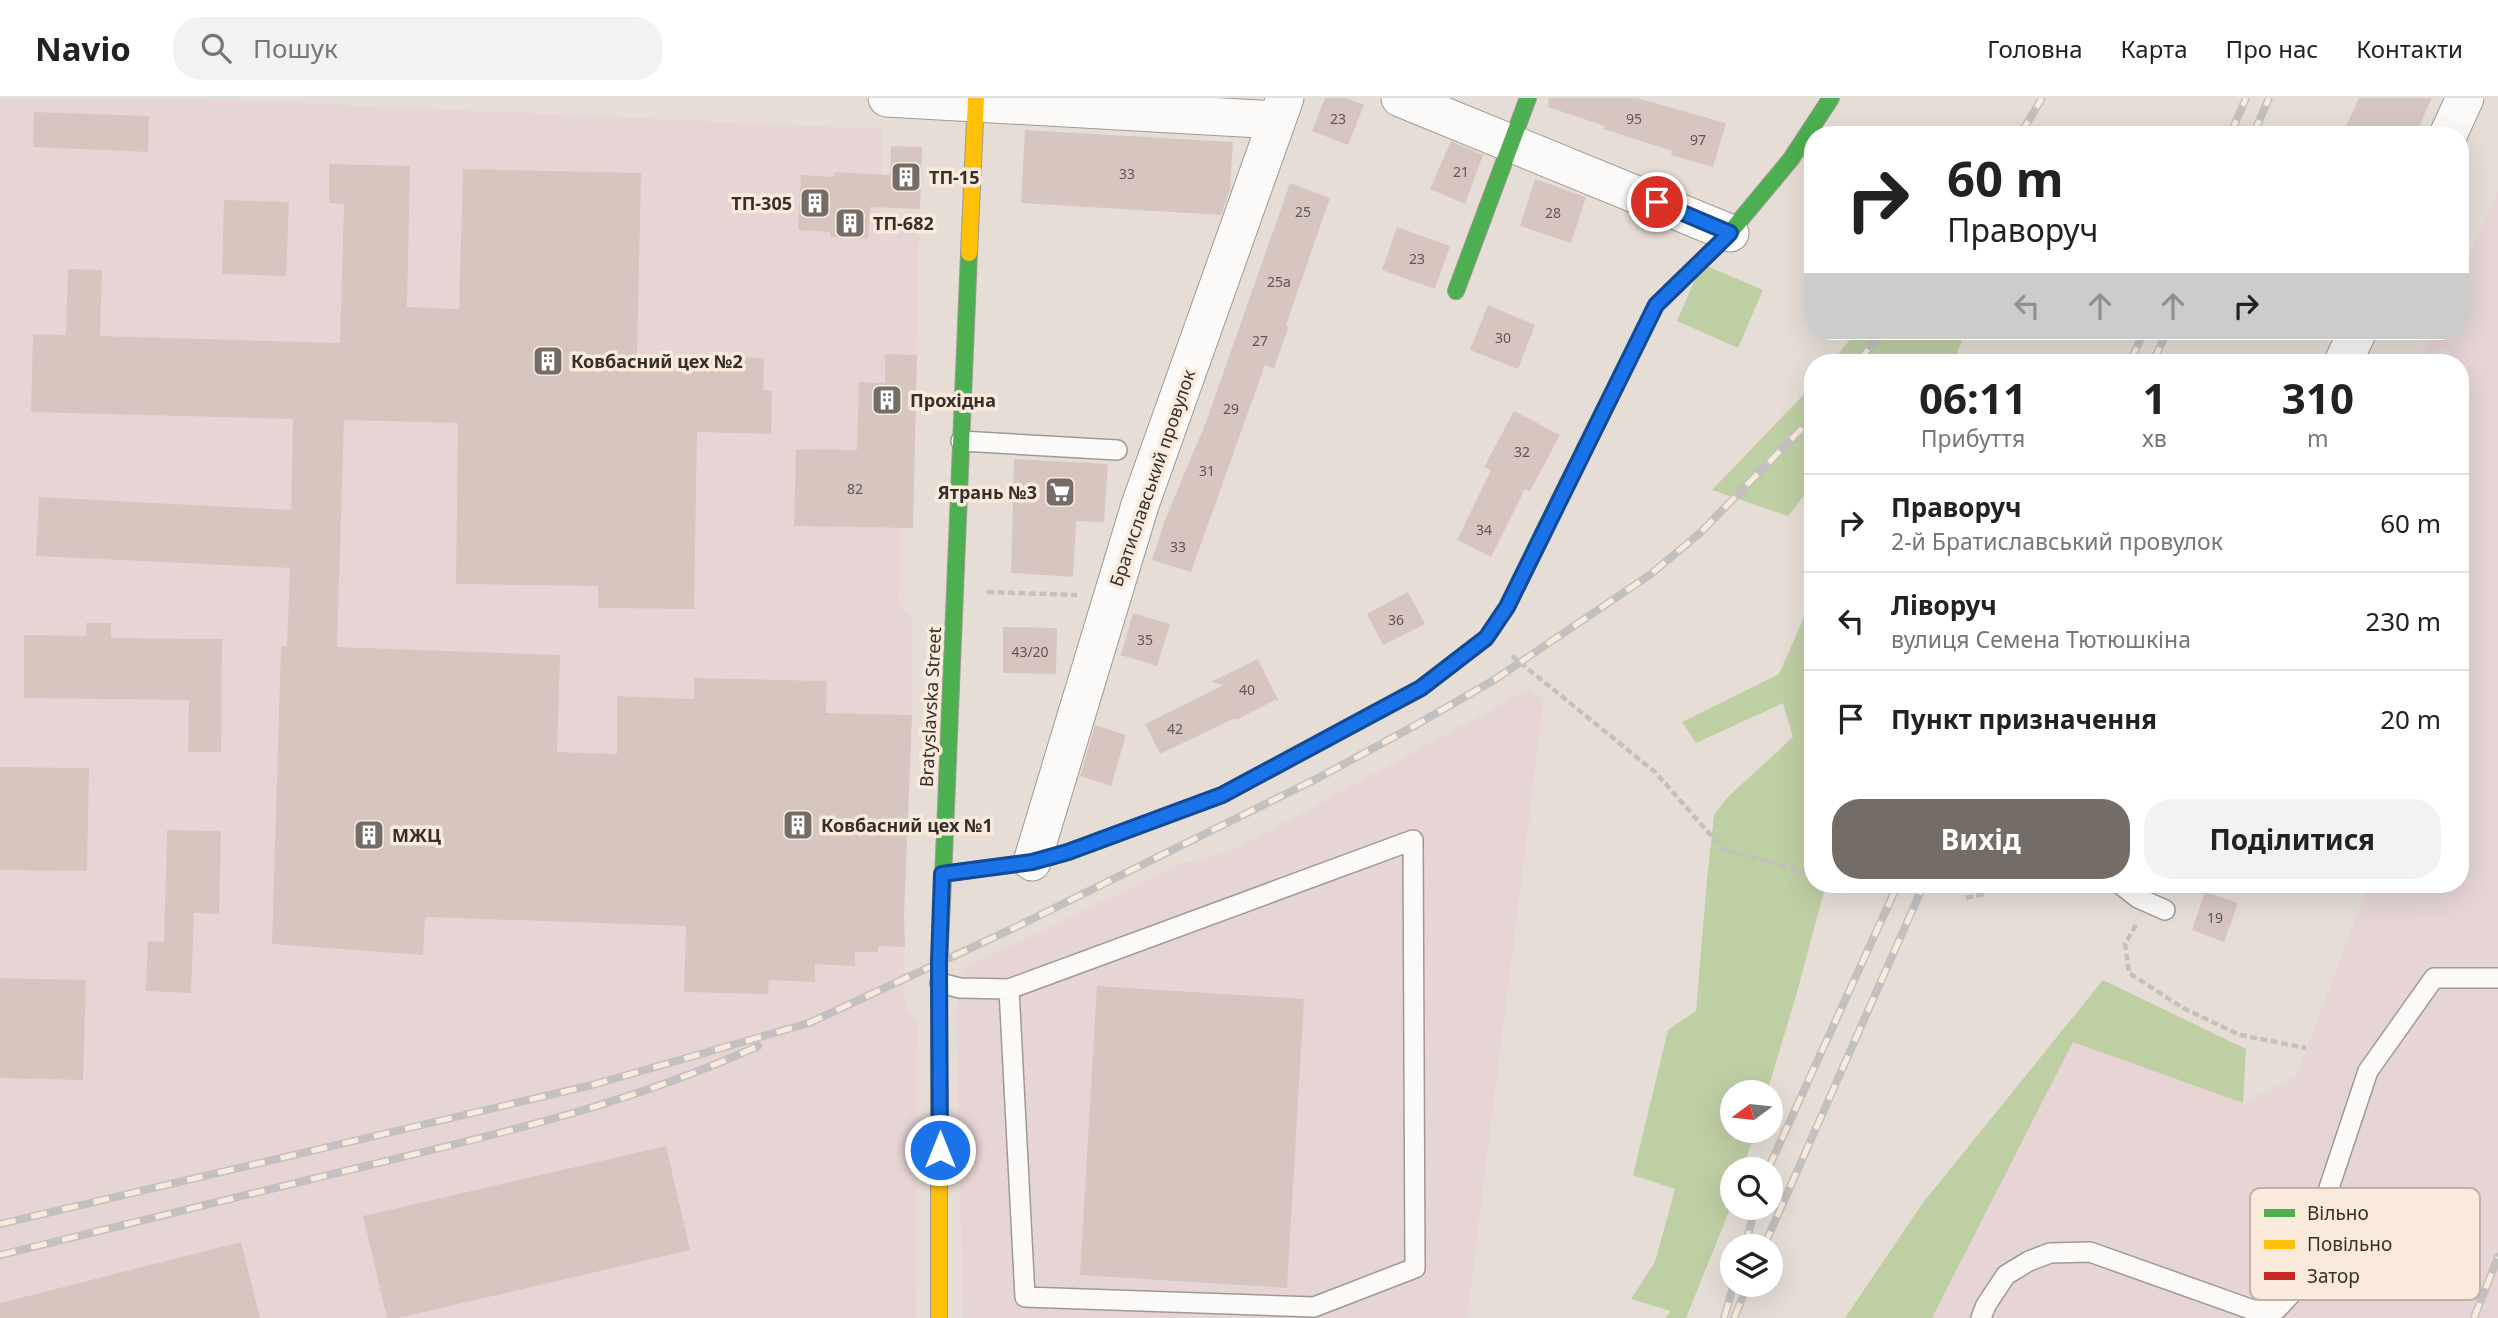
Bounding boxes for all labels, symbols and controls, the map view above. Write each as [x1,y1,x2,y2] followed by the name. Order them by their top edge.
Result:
[173,17,663,80] search box
[35,26,131,71] text: Navio
[197,29,235,67] icon: search
[253,30,338,66] text: Пошук
[1987,32,2083,65] text: Головна
[2121,32,2188,65] text: Карта
[2226,32,2318,65] text: Про нас
[2356,32,2463,65] text: Контакти
[1330,109,1346,128] house number: 23
[1626,109,1642,128] house number: 95
[1690,130,1706,149] house number: 97
[1947,145,2064,211] text: 60 m
[1832,154,1923,245] icon: right
[889,160,923,194] building icon: ТП-15
[1453,162,1469,181] house number: 21
[1119,164,1135,183] house number: 33
[929,165,979,189] place label: ТП-15
[1627,172,1687,232] pin
[1638,183,1676,221] icon: arrive
[798,186,832,220] building icon: ТП-305
[731,191,792,215] place label: ТП-305
[1295,202,1311,221] house number: 25
[1545,203,1561,222] house number: 28
[833,206,867,240] building icon: ТП-682
[1947,208,2098,251] text: Праворуч
[873,211,934,235] place label: ТП-682
[1409,249,1425,268] house number: 23
[1267,272,1291,291] house number: 25а
[2008,287,2046,325] icon: left
[2081,287,2119,325] icon: ahead
[2154,287,2192,325] icon: ahead
[2227,287,2265,325] icon: right
[1495,328,1511,347] house number: 30
[1252,331,1268,350] house number: 27
[531,344,565,378] building icon: Ковбасний цех №2
[571,349,743,373] place label: Ковбасний цех №2
[1104,366,1201,590] street label: Братиславський провулок
[1919,369,2027,426] text: 06:11
[2142,369,2166,426] text: 1
[2282,369,2354,426] text: 310
[870,383,904,417] building icon: Прохідна
[910,388,996,412] place label: Прохідна
[1223,399,1239,418] house number: 29
[1921,422,2025,454] text: Прибуття
[2142,422,2167,454] text: хв
[2307,422,2329,454] text: m
[1514,442,1530,461] house number: 32
[1199,461,1215,480] house number: 31
[1043,475,1077,509] supermarket icon: Ятрань №3
[847,479,863,498] house number: 82
[938,480,1037,504] place label: Ятрань №3
[1891,489,2022,525] text: Праворуч
[1832,504,1870,542] icon: right
[2380,505,2441,541] text: 60 m
[1476,520,1492,539] house number: 34
[1891,525,2223,557] text: 2-й Братиславський провулок
[1170,537,1186,556] house number: 33
[1891,587,1997,623] text: Ліворуч
[1832,602,1870,640] icon: left
[2365,603,2441,639] text: 230 m
[1388,610,1404,629] house number: 36
[1891,623,2191,655] text: вулиця Семена Тютюшкіна
[914,626,946,788] street label: Bratyslavska Street
[1137,630,1153,649] house number: 35
[1011,642,1049,661] house number: 43/20
[1239,680,1255,699] house number: 40
[1832,700,1870,738] icon: arrive
[1891,701,2157,737] text: Пункт призначення
[2380,701,2441,737] text: 20 m
[1167,719,1183,738] house number: 42
[1832,799,2130,879] button: Вихід
[2144,799,2441,879] button: Поділитися
[781,808,815,842] building icon: Ковбасний цех №1
[821,813,993,837] place label: Ковбасний цех №1
[352,818,386,852] building icon: МЖЦ
[392,823,441,847] place label: МЖЦ
[2207,908,2223,927] house number: 19
[1720,1080,1783,1143] north arrow
[1720,1080,1783,1297] map controls
[903,1113,977,1187] position arrow
[1720,1157,1783,1220] button: search
[2250,1188,2480,1300] legend
[2307,1200,2369,1226] text: Вільно
[2307,1231,2392,1257] text: Повільно
[1720,1234,1783,1297] button: layers
[2307,1263,2360,1289] text: Затор

